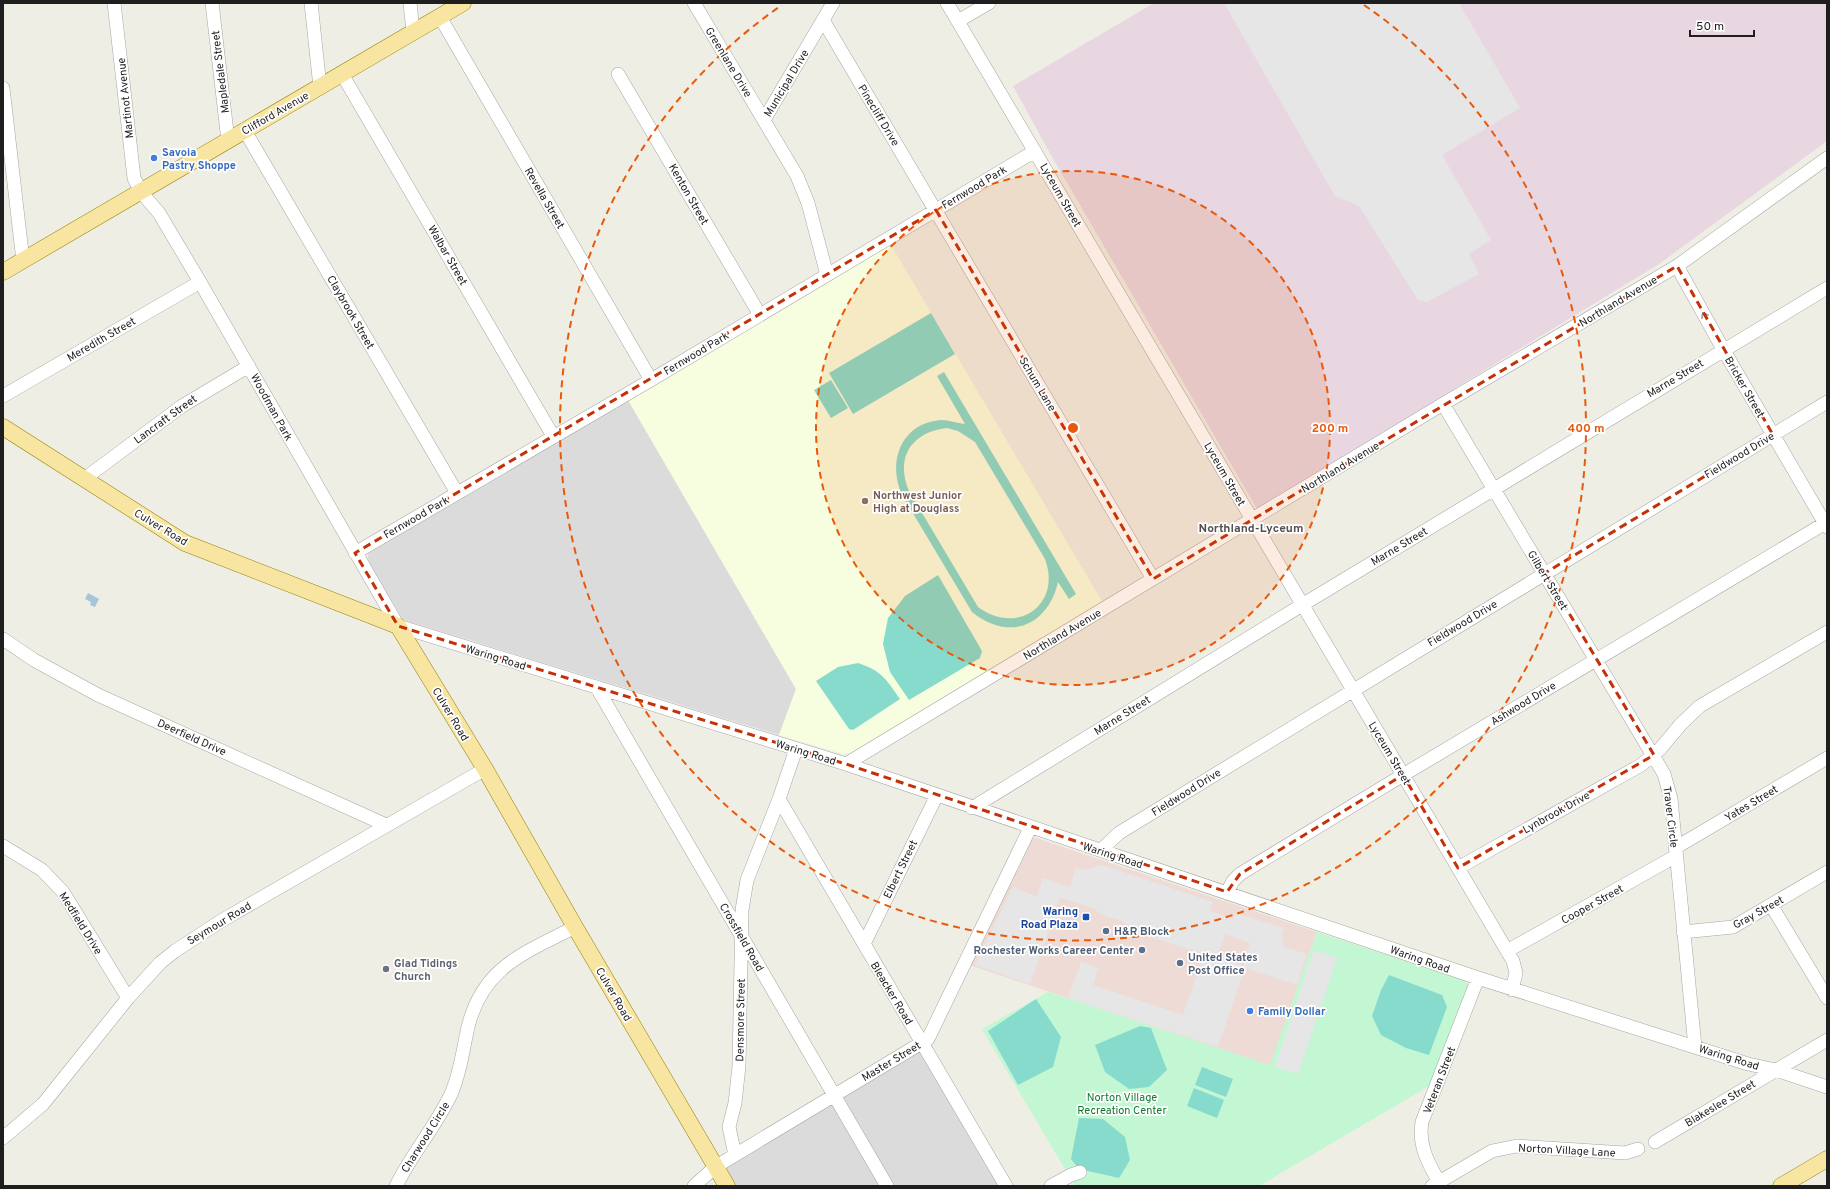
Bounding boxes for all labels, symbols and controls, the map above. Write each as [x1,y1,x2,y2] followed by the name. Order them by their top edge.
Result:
[1690,12,1754,38] scale bar
[1696,19,1724,35] text: 50 m
[702,25,755,100] street label: Greenlane Drive
[209,30,233,114] street label: Mapledale Street
[761,47,812,120] street label: Municipal Drive
[115,57,137,139] street label: Martinot Avenue
[854,82,902,149] street label: Pinecliff Drive
[239,89,312,139] street label: Clifford Avenue
[162,146,236,173] place label: Savoia Pastry Shoppe
[149,153,159,163] marker: Savoia Pastry Shoppe
[665,161,711,228] street label: Kenton Street
[1036,161,1084,230] street label: Lyceum Street
[939,163,1010,213] street label: Fernwood Park
[521,165,567,232] street label: Revella Street
[424,223,470,288] street label: Walbar Street
[323,273,377,352] street label: Claybrook Street
[1577,273,1660,331] street label: Northland Avenue
[1701,312,1709,319] one-way arrow
[65,315,138,365] street label: Meredith Street
[661,329,732,379] street label: Fernwood Park
[1721,354,1767,421] street label: Bricker Street
[1016,355,1059,414] street label: Schum Lane
[1645,356,1706,401] street label: Marne Street
[247,371,295,444] street label: Woodman Park
[131,392,200,447] street label: Lancraft Street
[1066,421,1080,435] centre of rings
[1312,421,1348,437] text: 200 m
[1567,421,1605,437] text: 400 m
[1702,429,1777,482] street label: Fieldwood Drive
[1299,439,1382,497] street label: Northland Avenue
[1200,440,1248,509] street label: Lyceum Street
[873,489,962,516] place label: Northwest Junior High at Douglass
[381,493,452,542] street label: Fernwood Park
[860,496,870,506] marker: Northwest Junior High at Douglass
[131,506,190,549] street label: Culver Road
[1199,521,1303,537] district label: Northland-Lyceum
[1369,524,1430,569] street label: Marne Street
[1524,548,1570,613] street label: Gilbert Street
[1425,597,1500,650] street label: Fieldwood Drive
[1021,606,1104,664] street label: Northland Avenue
[464,642,528,674] street label: Waring Road
[1488,679,1559,729] street label: Ashwood Drive
[429,685,472,744] street label: Culver Road
[1092,693,1153,739] street label: Marne Street
[155,716,228,759] street label: Deerfield Drive
[1365,719,1414,788] street label: Lyceum Street
[774,737,838,769] street label: Waring Road
[1149,766,1224,820] street label: Fieldwood Drive
[1722,782,1781,825] street label: Yates Street
[1659,786,1681,849] street label: Traver Circle
[1520,789,1593,837] street label: Lynbrook Drive
[881,838,921,901] street label: Elbert Street
[1081,840,1145,872] street label: Waring Road
[1559,882,1626,928] street label: Cooper Street
[55,890,105,958] street label: Medfield Drive
[1731,893,1786,933] street label: Gray Street
[185,899,254,948] street label: Seymour Road
[716,901,766,974] street label: Crossfield Road
[1021,905,1078,932] place label: Waring Road Plaza
[1081,912,1091,922] marker: Waring Road Plaza
[1114,925,1169,939] place label: H&R Block
[1101,926,1111,936] marker: H&R Block
[1388,943,1452,977] street label: Waring Road
[973,944,1134,958] place label: Rochester Works Career Center
[1137,945,1147,955] marker: Rochester Works Career Center
[1188,951,1258,978] place label: United States Post Office
[394,957,458,984] place label: Glad Tidings Church
[1175,958,1185,968] marker: United States Post Office
[867,959,915,1028] street label: Bleacker Road
[381,964,391,974] marker: Glad Tidings Church
[592,965,634,1024] street label: Culver Road
[733,978,749,1062] street label: Densmore Street
[1258,1005,1326,1019] place label: Family Dollar
[1245,1006,1255,1016] marker: Family Dollar
[859,1039,924,1085] street label: Master Street
[1697,1042,1761,1074] street label: Waring Road
[1421,1045,1459,1116] street label: Veteran Street
[1683,1077,1758,1130] street label: Blakeslee Street
[1077,1091,1167,1118] park label: Norton Village Recreation Center
[398,1099,453,1176] street label: Charwood Circle
[1518,1141,1616,1161] street label: Norton Village Lane

